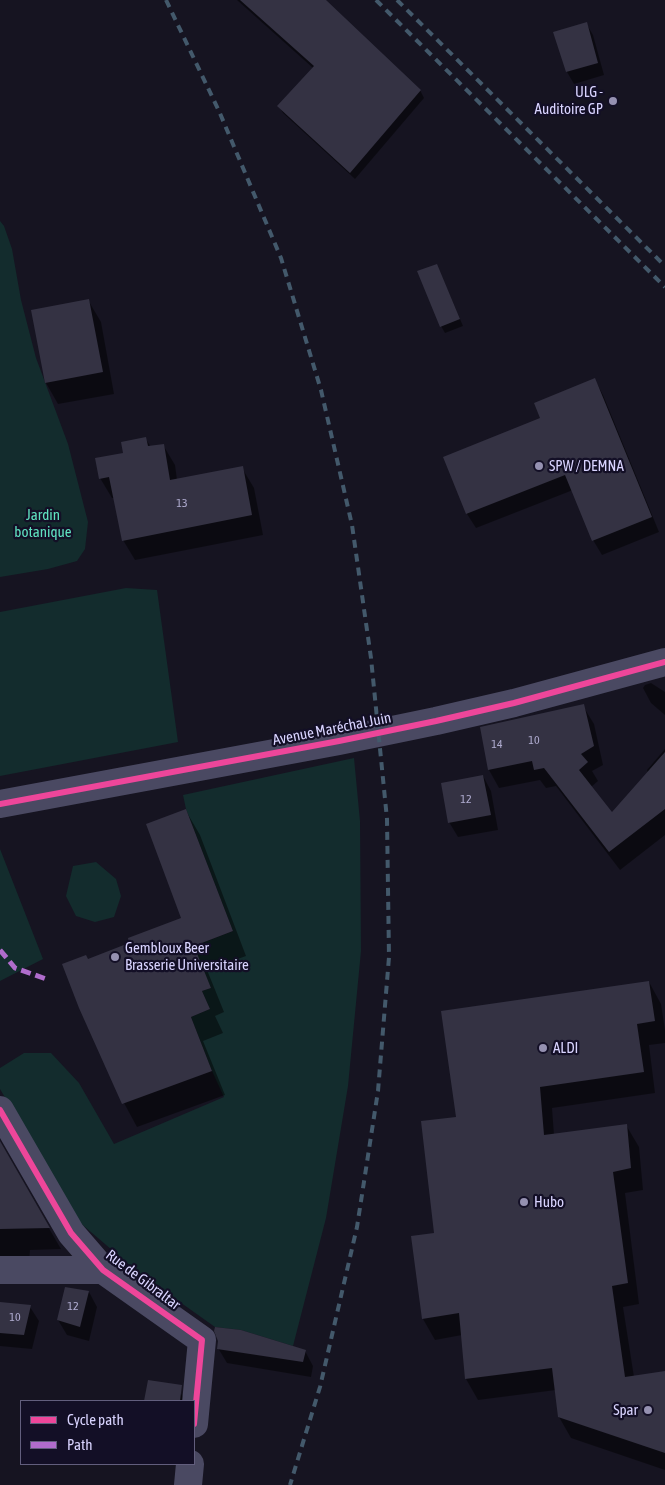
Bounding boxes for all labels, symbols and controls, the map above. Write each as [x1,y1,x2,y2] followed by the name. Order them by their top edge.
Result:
[535,83,603,118] place label: ULG - Auditoire GP
[607,95,619,107] marker: ULG - Auditoire GP
[549,457,624,475] place label: SPW / DEMNA
[533,460,545,472] marker: SPW / DEMNA
[176,496,188,510] house number: 13
[14,506,72,541] park label: Jardin botanique
[271,709,393,749] street label: Avenue Maréchal Juin
[528,733,540,747] house number: 10
[491,737,503,751] house number: 14
[460,792,472,806] house number: 12
[125,939,249,974] place label: Gembloux Beer Brasserie Universitaire
[109,951,121,963] marker: Gembloux Beer Brasserie Universitaire
[553,1039,578,1057] place label: ALDI
[537,1042,549,1054] marker: ALDI
[534,1193,564,1211] place label: Hubo
[518,1196,530,1208] marker: Hubo
[102,1246,184,1314] street label: Rue de Gibraltar
[67,1299,79,1313] house number: 12
[9,1310,21,1324] house number: 10
[20,1400,195,1465] legend
[613,1401,638,1419] place label: Spar
[642,1404,654,1416] marker: Spar
[67,1411,124,1428] text: Cycle path
[67,1436,93,1453] text: Path

